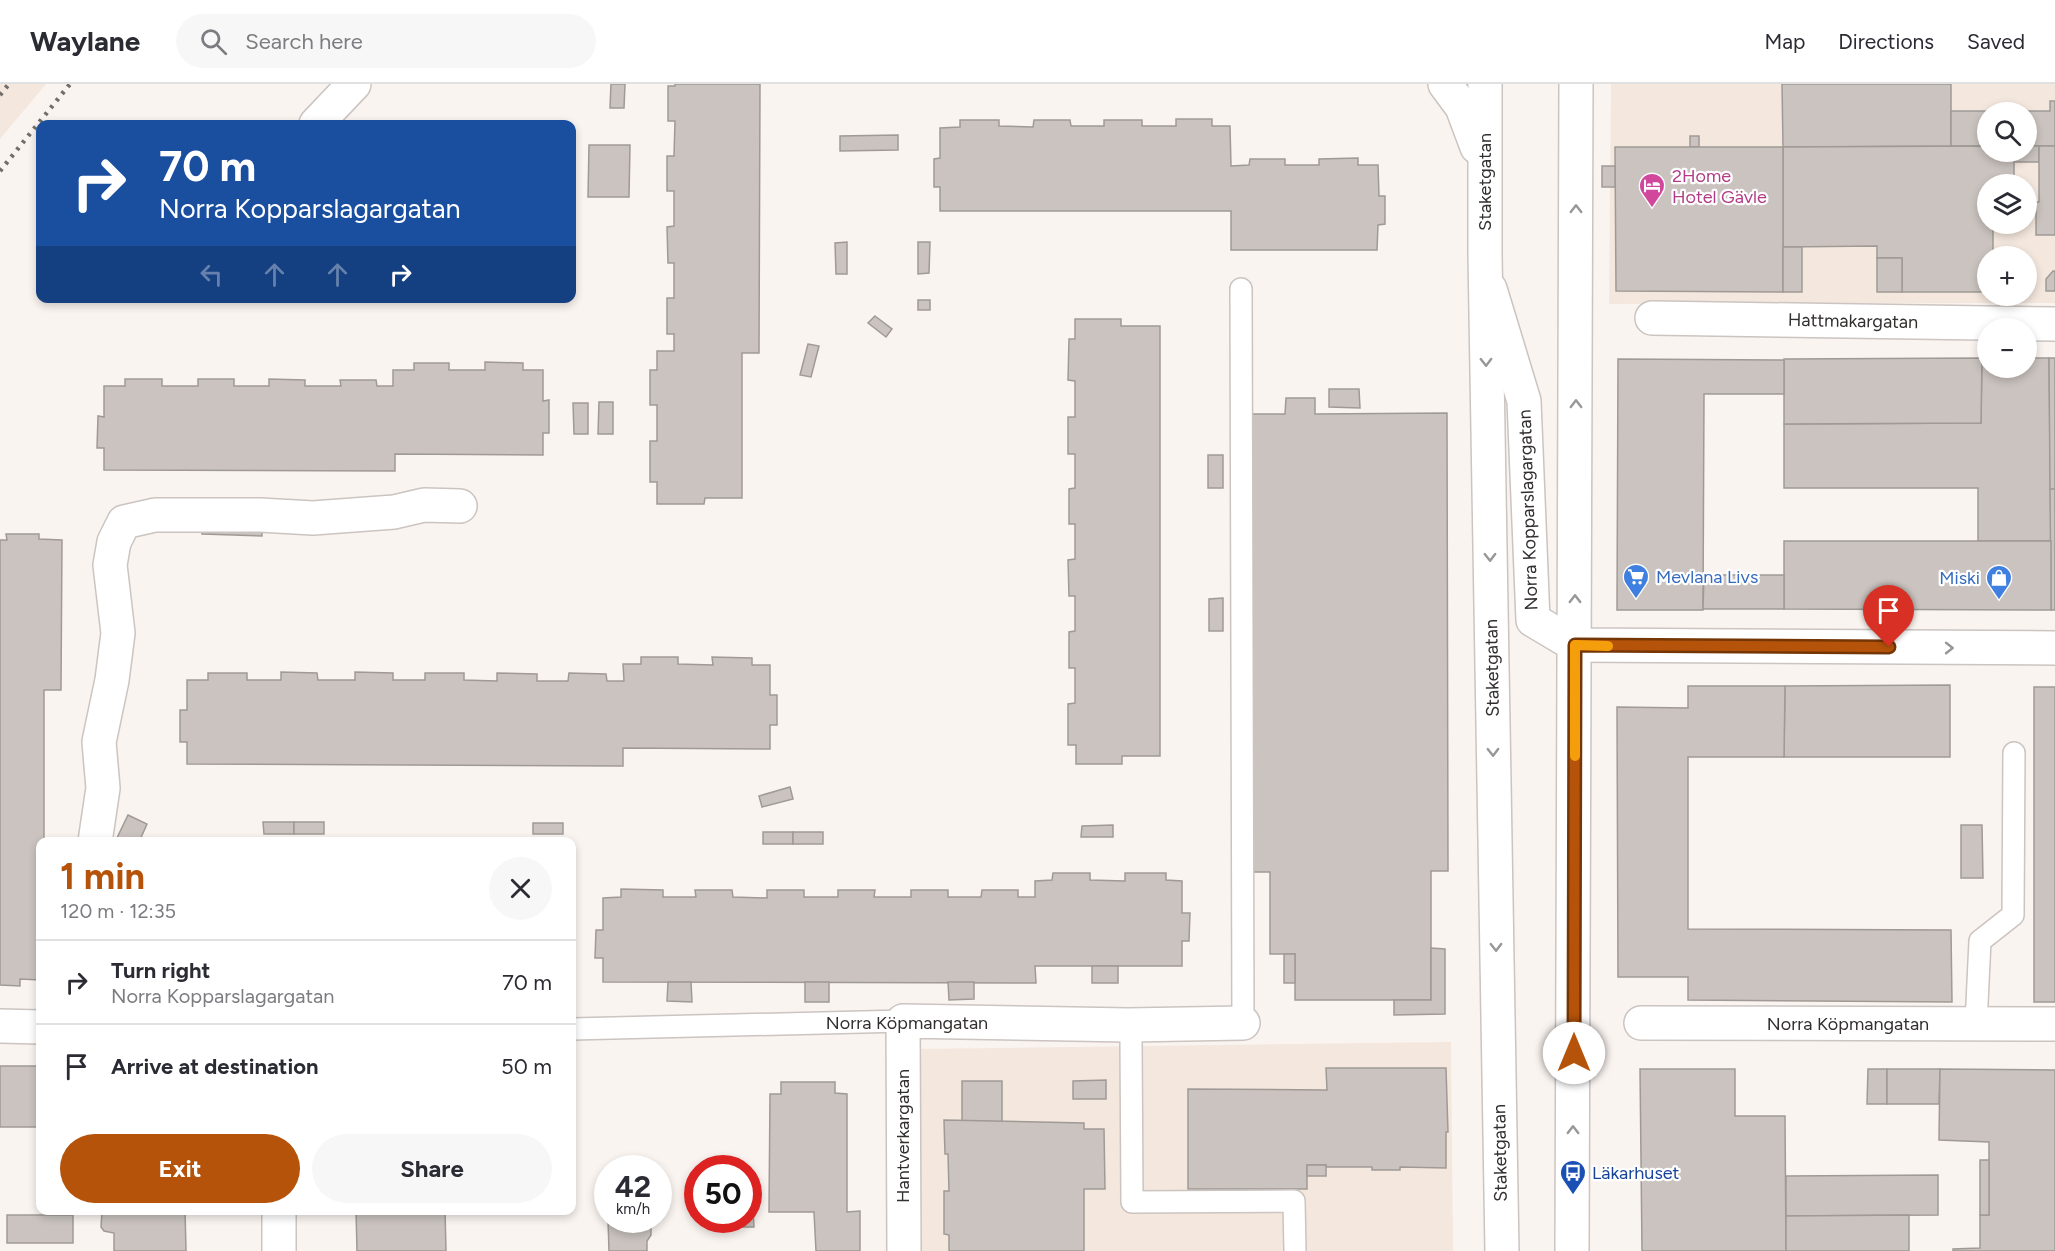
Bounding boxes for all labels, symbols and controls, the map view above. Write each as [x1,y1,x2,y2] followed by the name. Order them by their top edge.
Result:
[176,14,596,68] search box
[30,24,140,58] text: Waylane
[197,25,230,58] icon: search
[245,28,363,55] text: Search here
[1764,29,1805,54] text: Map
[1838,29,1934,54] text: Directions
[1967,29,2025,54] text: Saved
[1977,102,2037,378] map controls
[1977,102,2037,162] button: search
[1474,133,1496,231] street label: Staketgatan
[159,141,256,192] text: 70 m
[60,144,138,222] icon: right
[1672,165,1767,208] place label: 2Home Hotel Gävle
[1637,171,1667,209] hotel icon: 2Home Hotel Gävle
[1977,174,2037,234] button: layers
[159,192,461,225] text: Norra Kopparslagargatan
[1570,204,1582,213] one-way arrow
[1977,246,2037,306] button: +
[195,258,228,291] icon: left
[258,258,291,291] icon: ahead
[321,258,354,291] icon: ahead
[384,258,417,291] icon: right
[1788,309,1918,333] street label: Hattmakargatan
[1977,318,2037,378] button: −
[1480,357,1493,366] one-way arrow
[1570,399,1582,408] one-way arrow
[1513,409,1543,611] street label: Norra Kopparslagargatan
[1484,552,1496,561] one-way arrow
[1621,562,1651,600] supermarket icon: Mevlana Livs
[1984,563,2014,601] shop icon: Miski
[1656,566,1758,588] place label: Mevlana Livs
[1939,567,1980,589] place label: Miski
[1863,585,1914,647] pin
[1569,594,1581,603] one-way arrow
[1872,594,1905,627] icon: arrive
[1480,619,1504,717] street label: Staketgatan
[1944,642,1953,654] one-way arrow
[1487,747,1499,756] one-way arrow
[60,855,145,898] text: 1 min
[489,857,552,920] button: close
[60,899,176,923] text: 120 m · 12:35
[1490,942,1503,951] one-way arrow
[111,957,210,984] text: Turn right
[60,966,93,999] icon: right
[502,969,552,996] text: 70 m
[111,984,334,1008] text: Norra Kopparslagargatan
[826,1012,988,1034] street label: Norra Köpmangatan
[1767,1013,1929,1035] street label: Norra Köpmangatan
[1542,1021,1606,1085] position arrow
[60,1050,93,1083] icon: arrive
[111,1053,319,1080] text: Arrive at destination
[501,1053,552,1080] text: 50 m
[892,1069,914,1203] street label: Hantverkargatan
[1488,1104,1512,1202] street label: Staketgatan
[1567,1125,1579,1134] one-way arrow
[60,1134,300,1203] button: Exit
[312,1134,552,1203] button: Share
[684,1155,762,1233] speed limit sign: 50
[1558,1158,1588,1196] bus stop icon: Läkarhuset
[1592,1162,1680,1184] place label: Läkarhuset
[615,1168,651,1205] text: 42
[616,1200,650,1218] text: km/h

